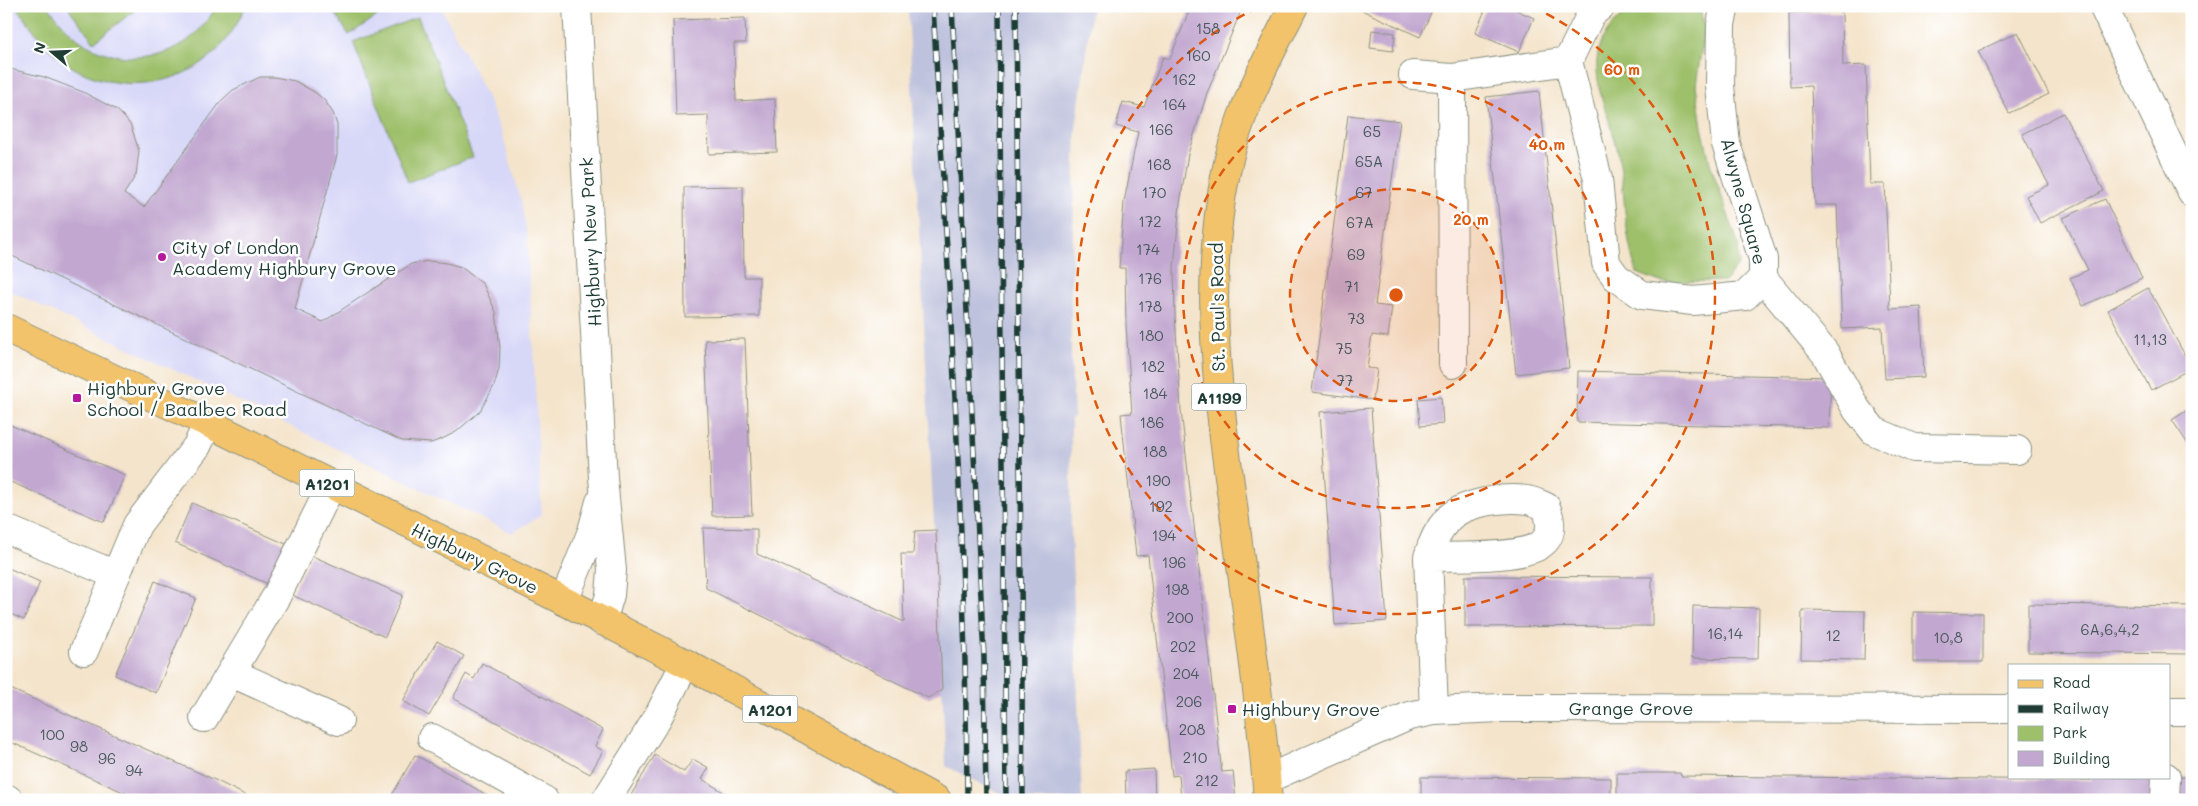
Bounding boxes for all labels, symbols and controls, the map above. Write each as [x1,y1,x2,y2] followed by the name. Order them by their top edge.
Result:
[1196,18,1220,38] house number: 158
[28,28,78,78] north arrow
[29,39,50,56] text: N
[1185,45,1211,65] house number: 160
[1604,59,1640,79] text: 60 m
[1172,69,1196,89] house number: 162
[1162,94,1186,114] house number: 164
[1149,119,1173,139] house number: 166
[1363,121,1381,141] house number: 65
[1529,134,1565,154] text: 40 m
[1716,135,1772,267] street label: Alwyne Square
[1355,151,1383,171] house number: 65A
[1147,154,1171,174] house number: 168
[574,157,606,327] street label: Highbury New Park
[1142,182,1166,202] house number: 170
[1355,182,1373,202] house number: 67
[1453,209,1489,229] text: 20 m
[1138,211,1162,231] house number: 172
[1346,212,1374,232] house number: 67A
[172,235,396,280] place label: City of London Academy Highbury Grove
[1136,239,1160,259] house number: 174
[1204,242,1230,372] street label: St. Paul's Road
[1347,244,1365,264] house number: 69
[156,251,168,263] marker: City of London Academy Highbury Grove
[1138,268,1162,288] house number: 176
[1344,276,1360,296] house number: 71
[1387,286,1405,304] centre of rings
[1138,296,1162,316] house number: 178
[1347,308,1365,328] house number: 73
[1138,325,1164,345] house number: 180
[2133,329,2167,349] house number: 11,13
[1335,338,1353,358] house number: 75
[1141,356,1165,376] house number: 182
[1337,370,1353,390] house number: 77
[87,376,287,421] place label: Highbury Grove School / Baalbec Road
[1143,383,1167,403] house number: 184
[1192,384,1246,411] road number: A1199
[71,392,83,404] marker: Highbury Grove School / Baalbec Road
[1140,412,1164,432] house number: 186
[1143,441,1167,461] house number: 188
[300,469,354,496] road number: A1201
[1146,470,1170,490] house number: 190
[1149,496,1173,516] house number: 192
[408,517,542,599] street label: Highbury Grove
[1152,525,1176,545] house number: 194
[1162,552,1186,572] house number: 196
[1165,579,1189,599] house number: 198
[1167,607,1193,627] house number: 200
[2080,619,2140,639] house number: 6A,6,4,2
[1707,623,1743,643] house number: 16,14
[1825,625,1841,645] house number: 12
[1933,627,1963,647] house number: 10,8
[1170,636,1196,656] house number: 202
[1173,663,1199,683] house number: 204
[2008,664,2170,778] legend
[2053,672,2090,692] text: Road
[1176,691,1202,711] house number: 206
[742,696,798,722] road number: A1201
[1569,696,1693,720] street label: Grange Grove
[1242,697,1380,721] place label: Highbury Grove
[2053,698,2109,718] text: Railway
[1226,703,1238,715] marker: Highbury Grove
[1179,719,1205,739] house number: 208
[2053,722,2087,742] text: Park
[39,724,65,744] house number: 100
[70,736,88,756] house number: 98
[1183,747,1207,767] house number: 210
[98,748,116,768] house number: 96
[2053,748,2110,768] text: Building
[125,760,143,780] house number: 94
[1195,770,1219,790] house number: 212

